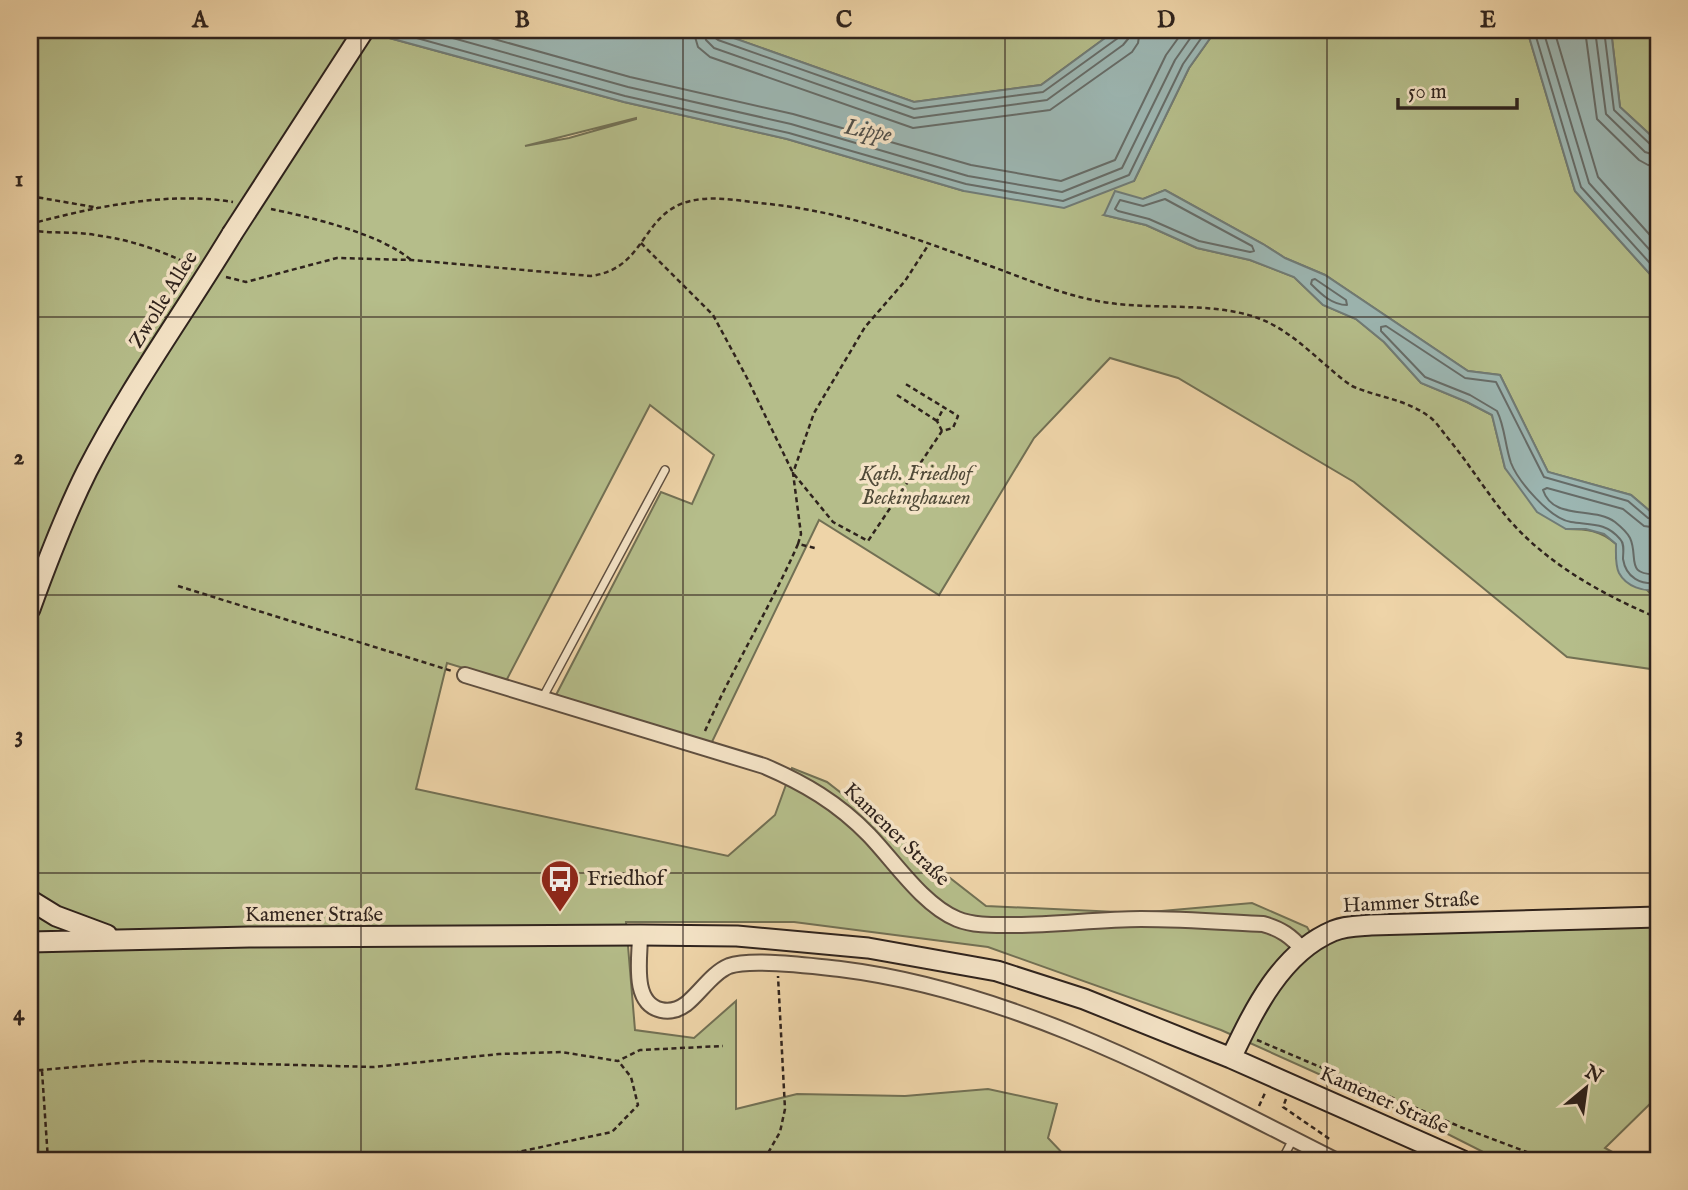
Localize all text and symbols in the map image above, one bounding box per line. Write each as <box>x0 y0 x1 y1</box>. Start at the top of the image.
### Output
text: A <box>191 6 209 35</box>
text: B <box>514 6 530 35</box>
text: C <box>836 6 853 35</box>
text: D <box>1157 6 1175 35</box>
text: E <box>1480 6 1496 35</box>
scale bar <box>1398 66 1516 110</box>
text: 50 m <box>1408 79 1447 106</box>
water label: Lippe <box>841 112 894 149</box>
text: 1 <box>15 165 23 194</box>
street label: Zwolle Allee <box>123 246 205 354</box>
text: 2 <box>14 443 25 472</box>
park label: Kath. Friedhof Beckinghausen <box>859 461 977 512</box>
text: 3 <box>15 721 23 750</box>
street label: Kamener Straße <box>837 777 955 893</box>
bus stop icon: Friedhof <box>539 858 581 913</box>
place label: Friedhof <box>587 866 667 893</box>
street label: Hammer Straße <box>1342 886 1480 920</box>
street label: Kamener Straße <box>245 902 384 929</box>
text: 4 <box>13 999 25 1028</box>
north arrow <box>1552 1054 1622 1124</box>
text: N <box>1579 1060 1607 1090</box>
street label: Kamener Straße <box>1315 1061 1453 1142</box>

